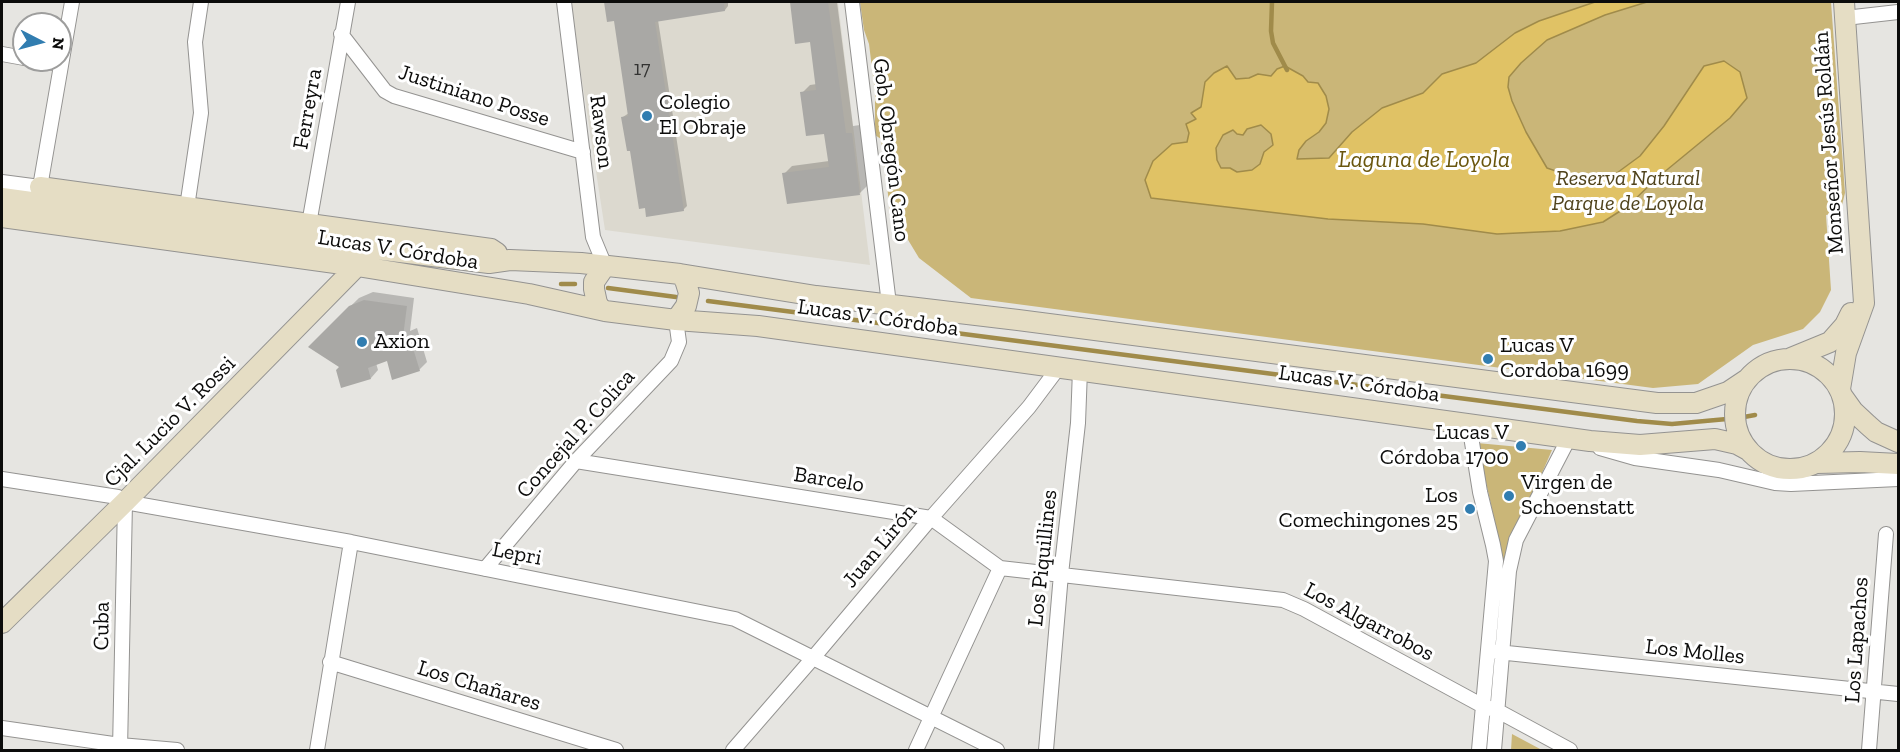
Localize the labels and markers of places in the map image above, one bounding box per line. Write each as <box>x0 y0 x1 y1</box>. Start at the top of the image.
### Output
place label: Colegio El Obraje <box>659 90 746 142</box>
marker: Colegio El Obraje <box>640 109 654 123</box>
place label: Axion <box>374 329 430 355</box>
place label: Lucas V Cordoba 1699 <box>1500 333 1629 384</box>
marker: Axion <box>355 335 369 349</box>
marker: Lucas V Cordoba 1699 <box>1481 352 1495 366</box>
place label: Lucas V Córdoba 1700 <box>1380 420 1509 472</box>
marker: Lucas V Córdoba 1700 <box>1514 439 1528 453</box>
place label: Virgen de Schoenstatt <box>1521 470 1634 522</box>
place label: Los Comechingones 25 <box>1278 483 1458 534</box>
marker: Virgen de Schoenstatt <box>1502 489 1516 503</box>
marker: Los Comechingones 25 <box>1463 502 1477 516</box>

